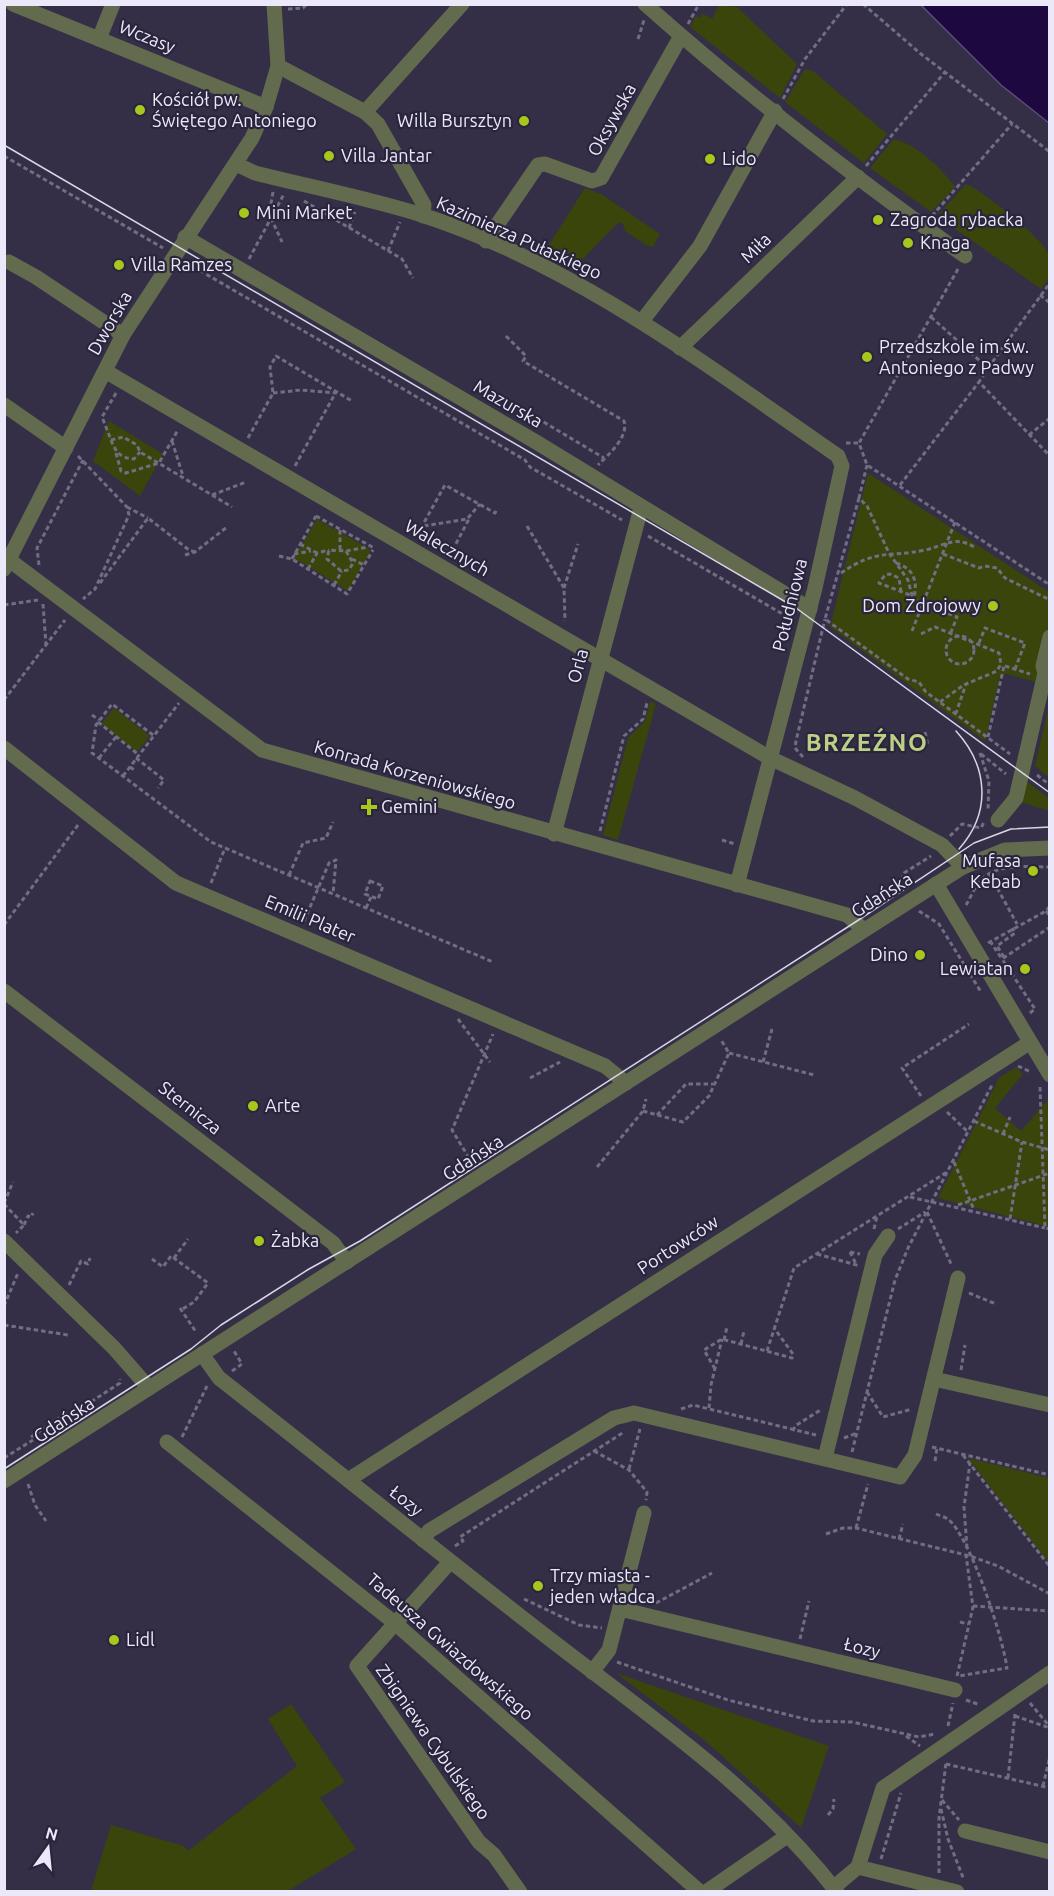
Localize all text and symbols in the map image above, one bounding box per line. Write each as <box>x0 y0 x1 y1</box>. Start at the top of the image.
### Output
street label: Wczasy <box>116 16 179 56</box>
street label: Oksywska <box>583 80 639 159</box>
place label: Kościół pw. Świętego Antoniego <box>152 89 317 130</box>
marker: Kościół pw. Świętego Antoniego <box>133 103 147 117</box>
place label: Willa Bursztyn <box>397 110 512 130</box>
marker: Willa Bursztyn <box>517 114 531 128</box>
place label: Villa Jantar <box>341 145 432 165</box>
place label: Lido <box>722 148 757 168</box>
marker: Villa Jantar <box>322 149 336 163</box>
marker: Lido <box>703 152 717 166</box>
street label: Kazimierza Pułaskiego <box>434 192 605 283</box>
place label: Mini Market <box>256 202 352 222</box>
marker: Mini Market <box>237 206 251 220</box>
place label: Zagroda rybacka <box>890 209 1023 229</box>
marker: Zagroda rybacka <box>871 213 885 227</box>
street label: Miła <box>736 228 775 266</box>
place label: Knaga <box>920 232 970 252</box>
marker: Knaga <box>901 236 915 250</box>
place label: Villa Ramzes <box>131 254 232 274</box>
marker: Villa Ramzes <box>112 258 126 272</box>
street label: Dworska <box>83 287 135 358</box>
place label: Przedszkole im św. Antoniego z Padwy <box>879 336 1034 377</box>
marker: Przedszkole im św. Antoniego z Padwy <box>860 350 874 364</box>
street label: Mazurska <box>470 375 547 431</box>
street label: Walecznych <box>402 515 493 579</box>
street label: Południowa <box>768 556 810 653</box>
place label: Dom Zdrojowy <box>862 595 981 615</box>
marker: Dom Zdrojowy <box>986 599 1000 613</box>
street label: Orla <box>563 646 591 685</box>
district label: BRZEŹNO <box>806 727 928 756</box>
street label: Konrada Korzeniowskiego <box>312 736 518 812</box>
place label: Gemini <box>381 796 437 816</box>
marker: Gemini <box>362 800 376 814</box>
place label: Mufasa Kebab <box>962 850 1021 891</box>
marker: Mufasa Kebab <box>1026 864 1040 878</box>
street label: Gdańska <box>847 868 916 921</box>
street label: Emilii Plater <box>262 890 359 946</box>
place label: Dino <box>870 944 908 964</box>
marker: Dino <box>913 948 927 962</box>
place label: Lewiatan <box>940 958 1013 978</box>
marker: Lewiatan <box>1018 962 1032 976</box>
street label: Sternicza <box>155 1077 226 1138</box>
place label: Arte <box>265 1095 301 1115</box>
marker: Arte <box>246 1099 260 1113</box>
street label: Gdańska <box>438 1130 506 1184</box>
street label: Portowców <box>633 1211 722 1278</box>
place label: Żabka <box>271 1230 319 1250</box>
marker: Żabka <box>252 1234 266 1248</box>
street label: Gdańska <box>29 1392 97 1446</box>
street label: Łozy <box>386 1481 427 1520</box>
place label: Trzy miasta - jeden władca <box>548 1565 655 1606</box>
street label: Tadeusza Gwiazdowskiego <box>364 1569 538 1724</box>
marker: Trzy miasta - jeden władca <box>531 1579 545 1593</box>
place label: Lidl <box>126 1629 155 1649</box>
marker: Lidl <box>107 1633 121 1647</box>
street label: Łozy <box>842 1633 883 1661</box>
street label: Zbigniewa Cybulskiego <box>373 1660 495 1823</box>
north arrow <box>18 1818 78 1878</box>
text: N <box>44 1823 60 1844</box>

